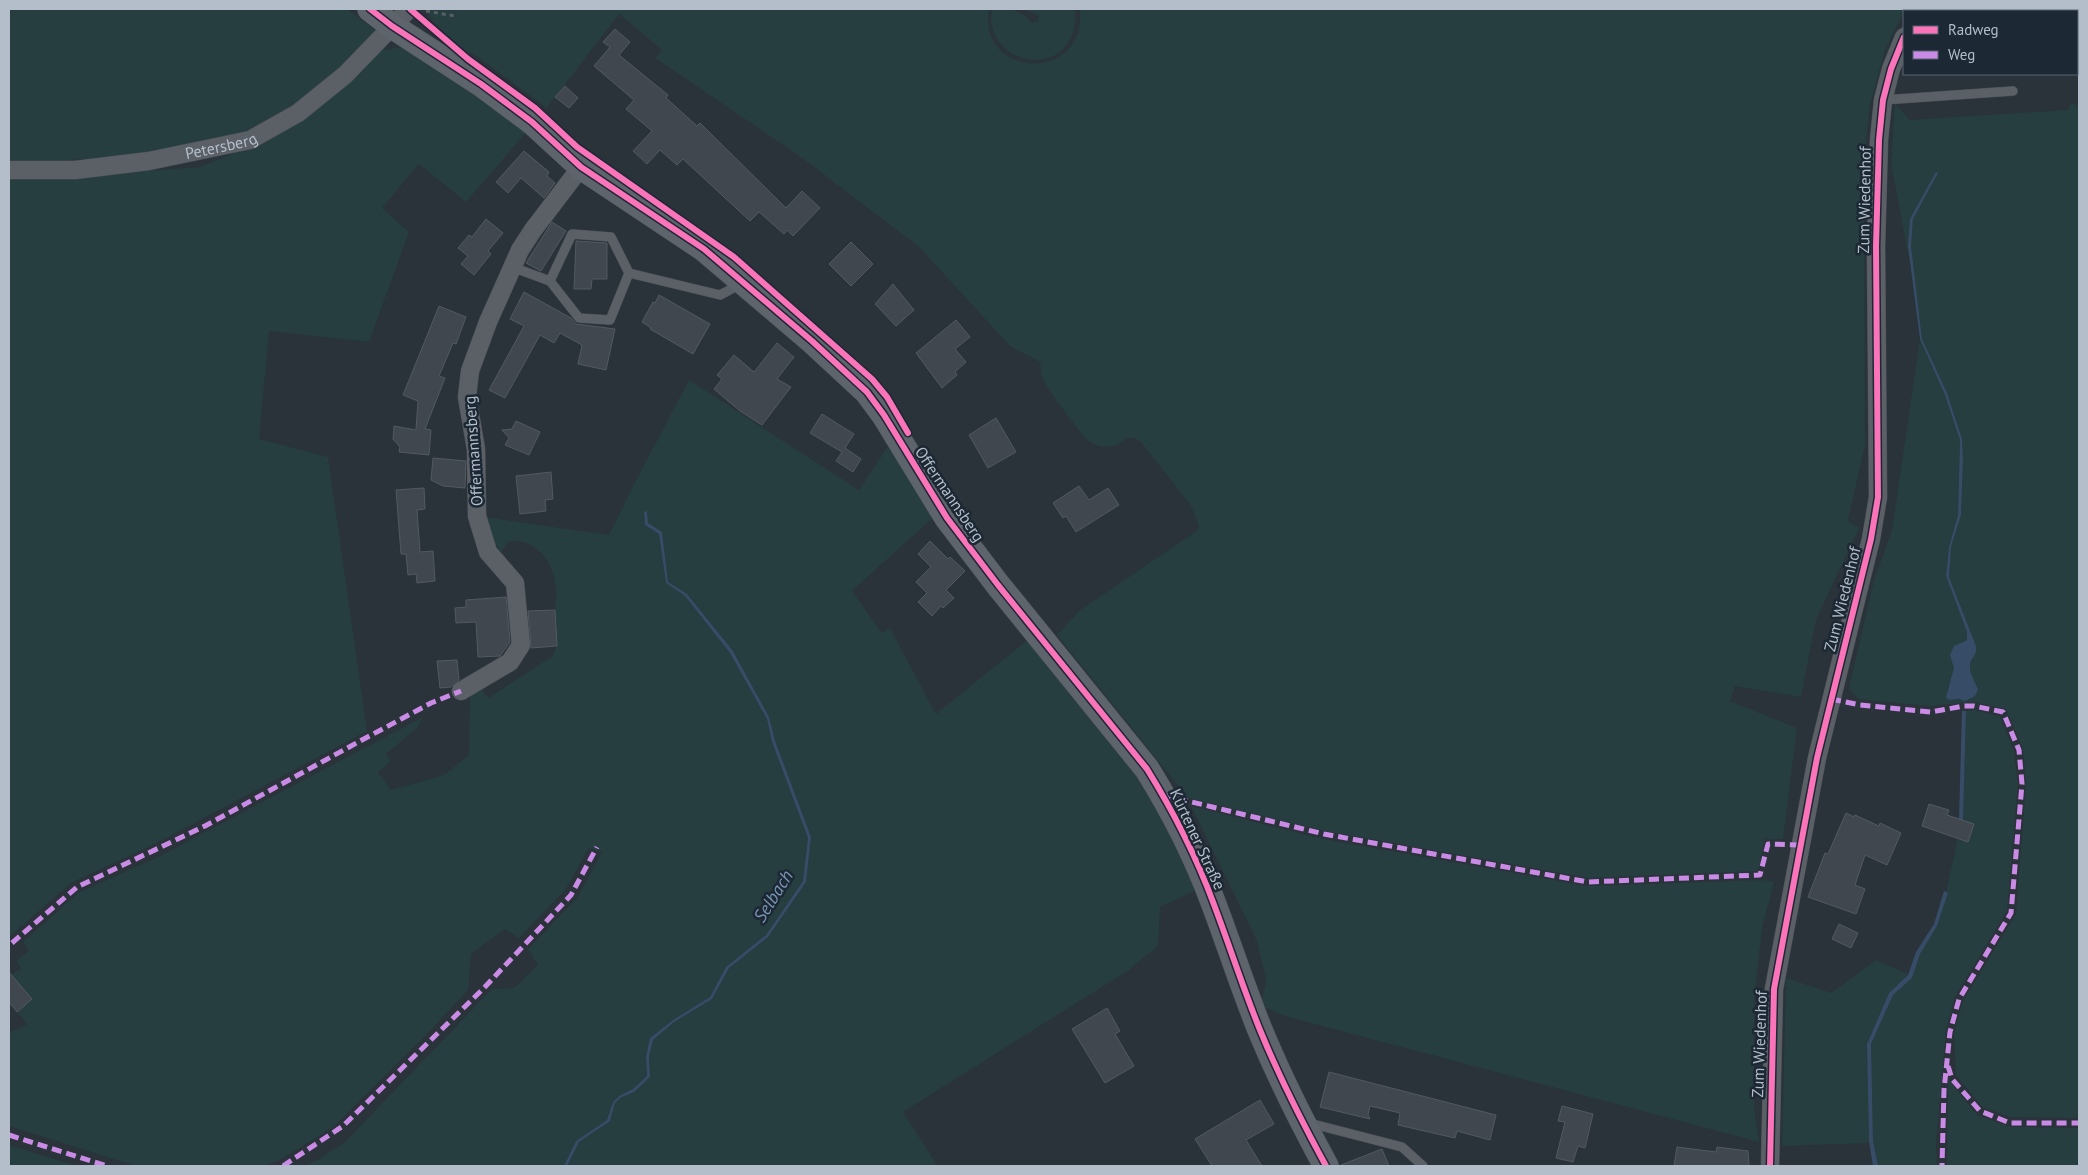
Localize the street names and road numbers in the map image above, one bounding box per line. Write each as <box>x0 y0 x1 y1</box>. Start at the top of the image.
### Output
street label: Petersberg <box>183 128 261 163</box>
street label: Zum Wiedenhof <box>1853 145 1875 254</box>
street label: Offermannsberg <box>459 395 487 507</box>
street label: Offermannsberg <box>911 443 989 545</box>
street label: Zum Wiedenhof <box>1819 544 1865 654</box>
street label: Kürtener Straße <box>1166 785 1230 893</box>
street label: Zum Wiedenhof <box>1747 989 1771 1098</box>

